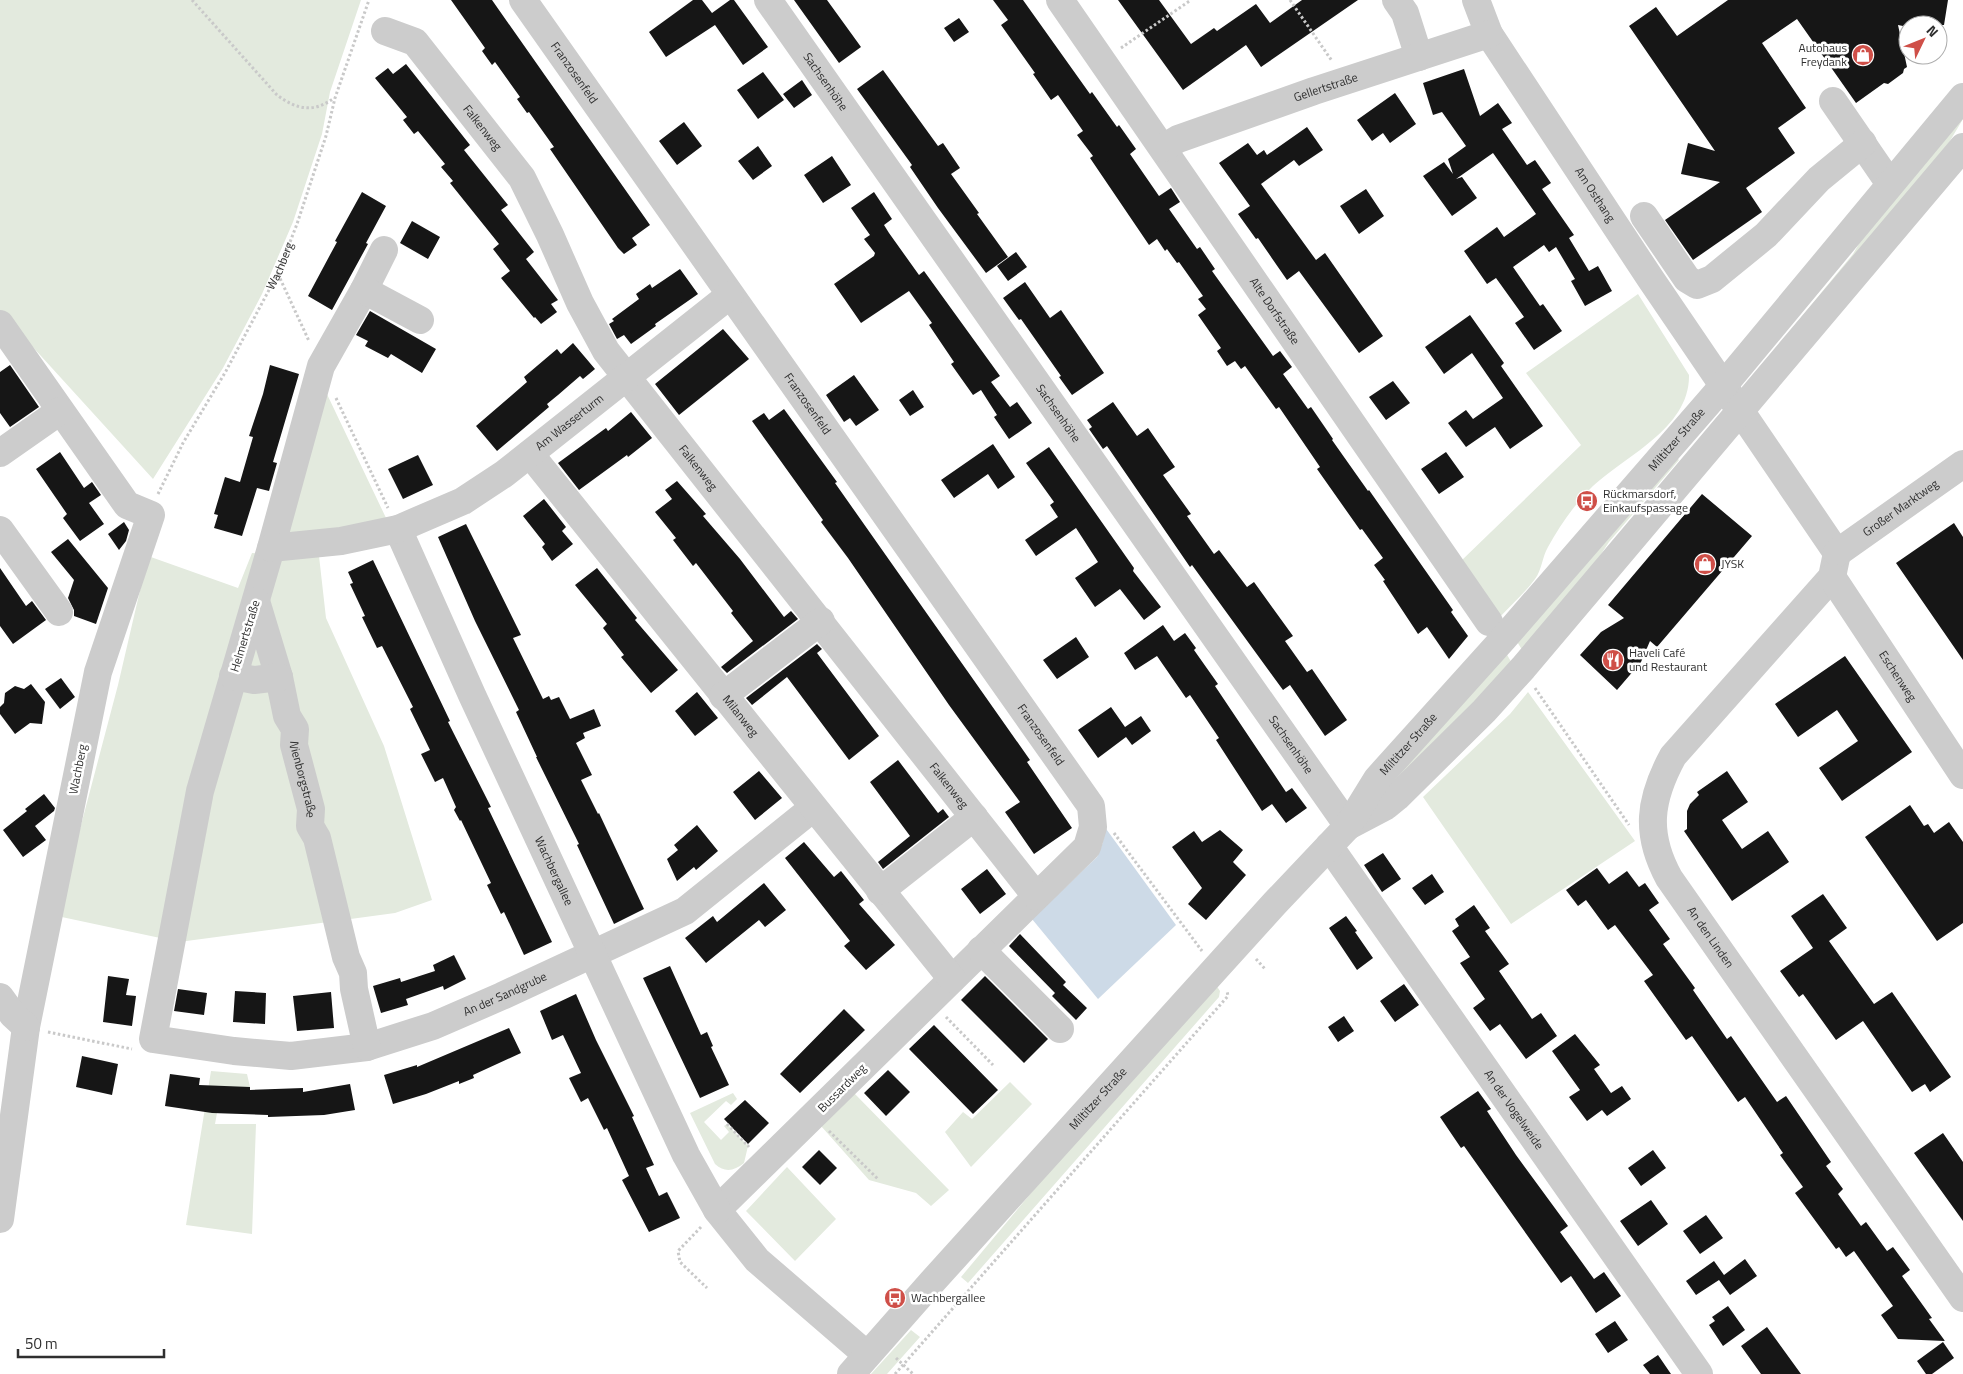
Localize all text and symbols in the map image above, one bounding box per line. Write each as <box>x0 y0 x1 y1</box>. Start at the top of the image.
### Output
north arrow <box>1898 15 1948 65</box>
text: N <box>1922 20 1944 42</box>
street label: Franzosenfeld <box>546 38 603 107</box>
place label: Autohaus Freydank <box>1799 38 1847 71</box>
shop icon: Autohaus Freydank <box>1851 43 1875 67</box>
street label: Sachsenhöhe <box>799 48 853 115</box>
street label: Gellertstraße <box>1291 67 1360 106</box>
street label: Falkenweg <box>459 100 507 155</box>
street label: Am Osthang <box>1570 163 1621 226</box>
street label: Wachberg <box>261 239 298 293</box>
street label: Alte Dorfstraße <box>1245 273 1305 348</box>
street label: Franzosenfeld <box>780 369 836 438</box>
street label: Sachsenhöhe <box>1031 380 1086 446</box>
street label: Am Wasserturm <box>531 389 607 455</box>
street label: Miltitzer Straße <box>1643 403 1709 475</box>
street label: Falkenweg <box>674 440 723 494</box>
street label: Großer Marktweg <box>1859 474 1942 541</box>
place label: Rückmarsdorf, Einkaufspassage <box>1603 484 1688 517</box>
bus stop icon: Rückmarsdorf, Einkaufspassage <box>1575 489 1599 513</box>
shop icon: JYSK <box>1693 552 1717 576</box>
place label: JYSK <box>1721 554 1744 573</box>
street label: Helmertstraße <box>225 598 264 674</box>
place label: Haveli Café und Restaurant <box>1629 643 1708 676</box>
street label: Eschenweg <box>1874 647 1922 705</box>
restaurant icon: Haveli Café und Restaurant <box>1601 648 1625 672</box>
street label: Milanweg <box>718 690 764 741</box>
street label: Franzosenfeld <box>1013 700 1070 769</box>
street label: Miltitzer Straße <box>1375 708 1441 779</box>
street label: Sachsenhöhe <box>1264 711 1319 778</box>
street label: Nienborgstraße <box>285 740 321 818</box>
street label: Wachberg <box>63 742 92 796</box>
street label: Falkenweg <box>925 758 973 812</box>
street label: Wachbergallee <box>530 833 579 909</box>
street label: An den Linden <box>1683 902 1739 972</box>
street label: An der Sandgrube <box>460 967 550 1021</box>
street label: Bussardweg <box>813 1059 870 1116</box>
street label: Miltitzer Straße <box>1064 1063 1131 1134</box>
street label: An der Vogelweide <box>1480 1066 1549 1153</box>
bus stop icon: Wachbergallee <box>883 1286 907 1310</box>
place label: Wachbergallee <box>911 1288 985 1307</box>
scale bar <box>18 1326 164 1358</box>
text: 50 m <box>25 1332 58 1355</box>

